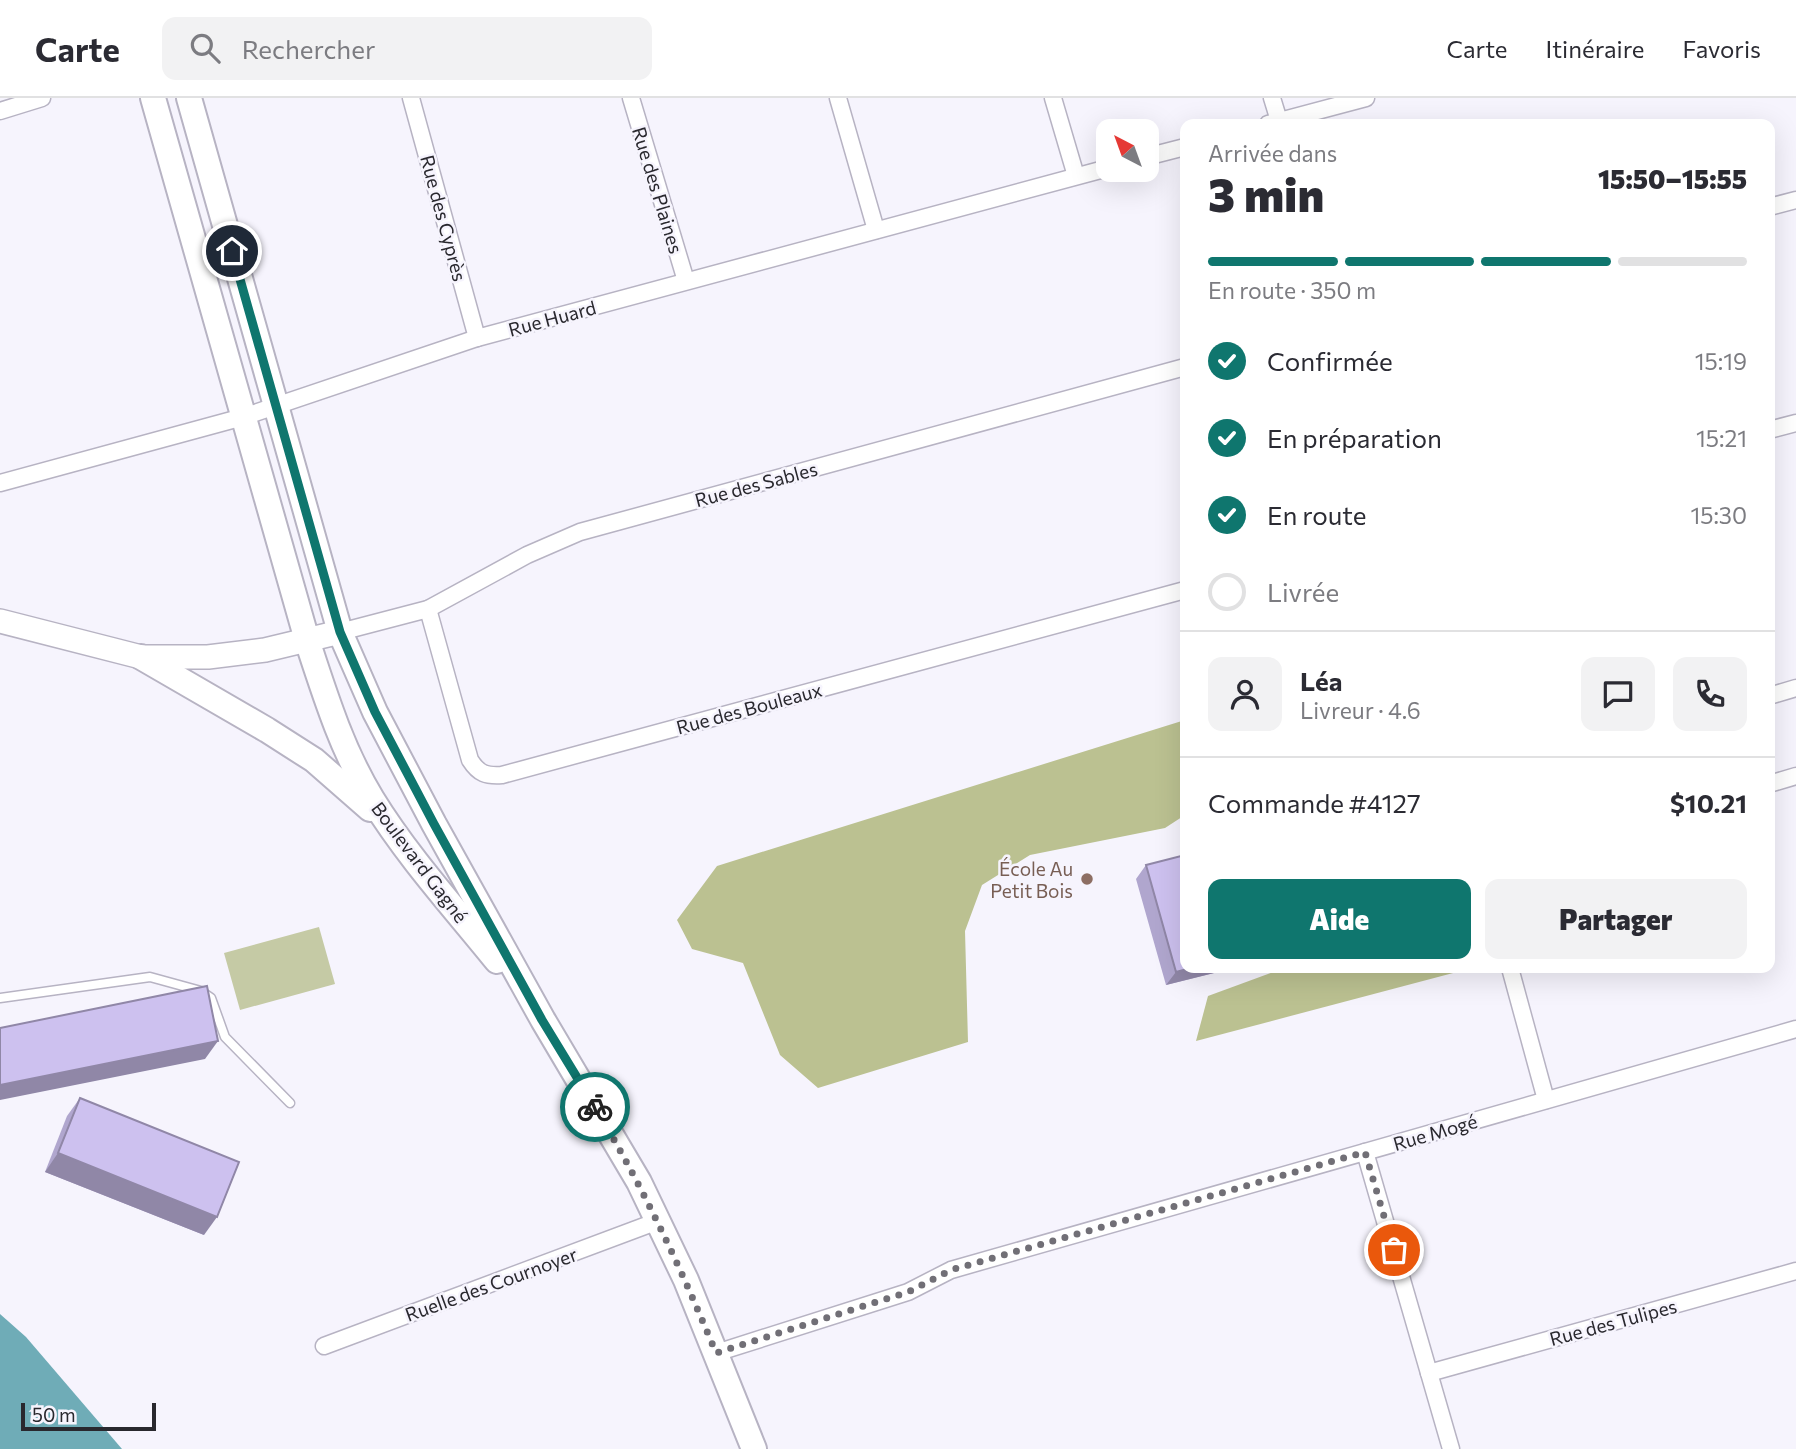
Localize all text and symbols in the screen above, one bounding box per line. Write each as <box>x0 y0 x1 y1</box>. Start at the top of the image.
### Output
search box <box>162 17 652 80</box>
text: Carte <box>35 28 120 69</box>
icon: search <box>186 29 224 67</box>
text: Rechercher <box>242 33 375 64</box>
text: Carte <box>1447 34 1508 63</box>
text: Itinéraire <box>1546 34 1645 63</box>
text: Favoris <box>1683 34 1761 63</box>
north arrow <box>1096 119 1158 182</box>
map controls <box>1096 119 1159 182</box>
street label: Rue des Plaines <box>628 124 688 256</box>
text: Arrivée dans <box>1208 139 1337 167</box>
street label: Rue des Cyprès <box>416 152 472 284</box>
text: 15:50–15:55 <box>1598 163 1747 194</box>
text: 3 min <box>1208 165 1324 221</box>
pin <box>202 221 262 281</box>
icon: home <box>213 232 251 270</box>
text: En route · 350 m <box>1208 276 1376 304</box>
street label: Rue Huard <box>506 295 598 341</box>
icon: check <box>1208 342 1246 380</box>
text: Confirmée <box>1267 345 1393 376</box>
text: 15:19 <box>1695 347 1747 375</box>
icon: check <box>1208 419 1246 457</box>
text: En préparation <box>1267 422 1442 453</box>
text: 15:21 <box>1696 424 1747 452</box>
street label: Rue des Sables <box>692 457 820 511</box>
icon: check <box>1208 496 1246 534</box>
text: En route <box>1267 499 1367 530</box>
text: 15:30 <box>1690 501 1747 529</box>
text: Livrée <box>1267 576 1339 607</box>
button: person <box>1208 657 1282 731</box>
button: chat <box>1581 657 1655 731</box>
button: phone <box>1673 657 1747 731</box>
text: Léa <box>1300 665 1343 696</box>
street label: Rue des Bouleaux <box>674 677 824 739</box>
text: Livreur · 4.6 <box>1300 696 1421 724</box>
text: Commande #4127 <box>1208 787 1421 818</box>
text: $10.21 <box>1670 787 1747 818</box>
street label: Boulevard Gagné <box>367 797 473 927</box>
place label: École Au Petit Bois <box>990 857 1073 902</box>
marker: École Au Petit Bois <box>1079 871 1095 887</box>
button: Aide <box>1208 879 1471 959</box>
button: Partager <box>1485 879 1747 959</box>
courier <box>560 1072 630 1142</box>
icon: bike <box>576 1088 614 1126</box>
street label: Rue Mogé <box>1390 1109 1480 1155</box>
pin <box>1364 1220 1424 1280</box>
icon: bag <box>1375 1231 1413 1269</box>
street label: Ruelle des Cournoyer <box>402 1242 581 1326</box>
street label: Rue des Tulipes <box>1547 1294 1679 1350</box>
scale bar <box>21 1400 156 1432</box>
text: 50 m <box>32 1403 76 1426</box>

